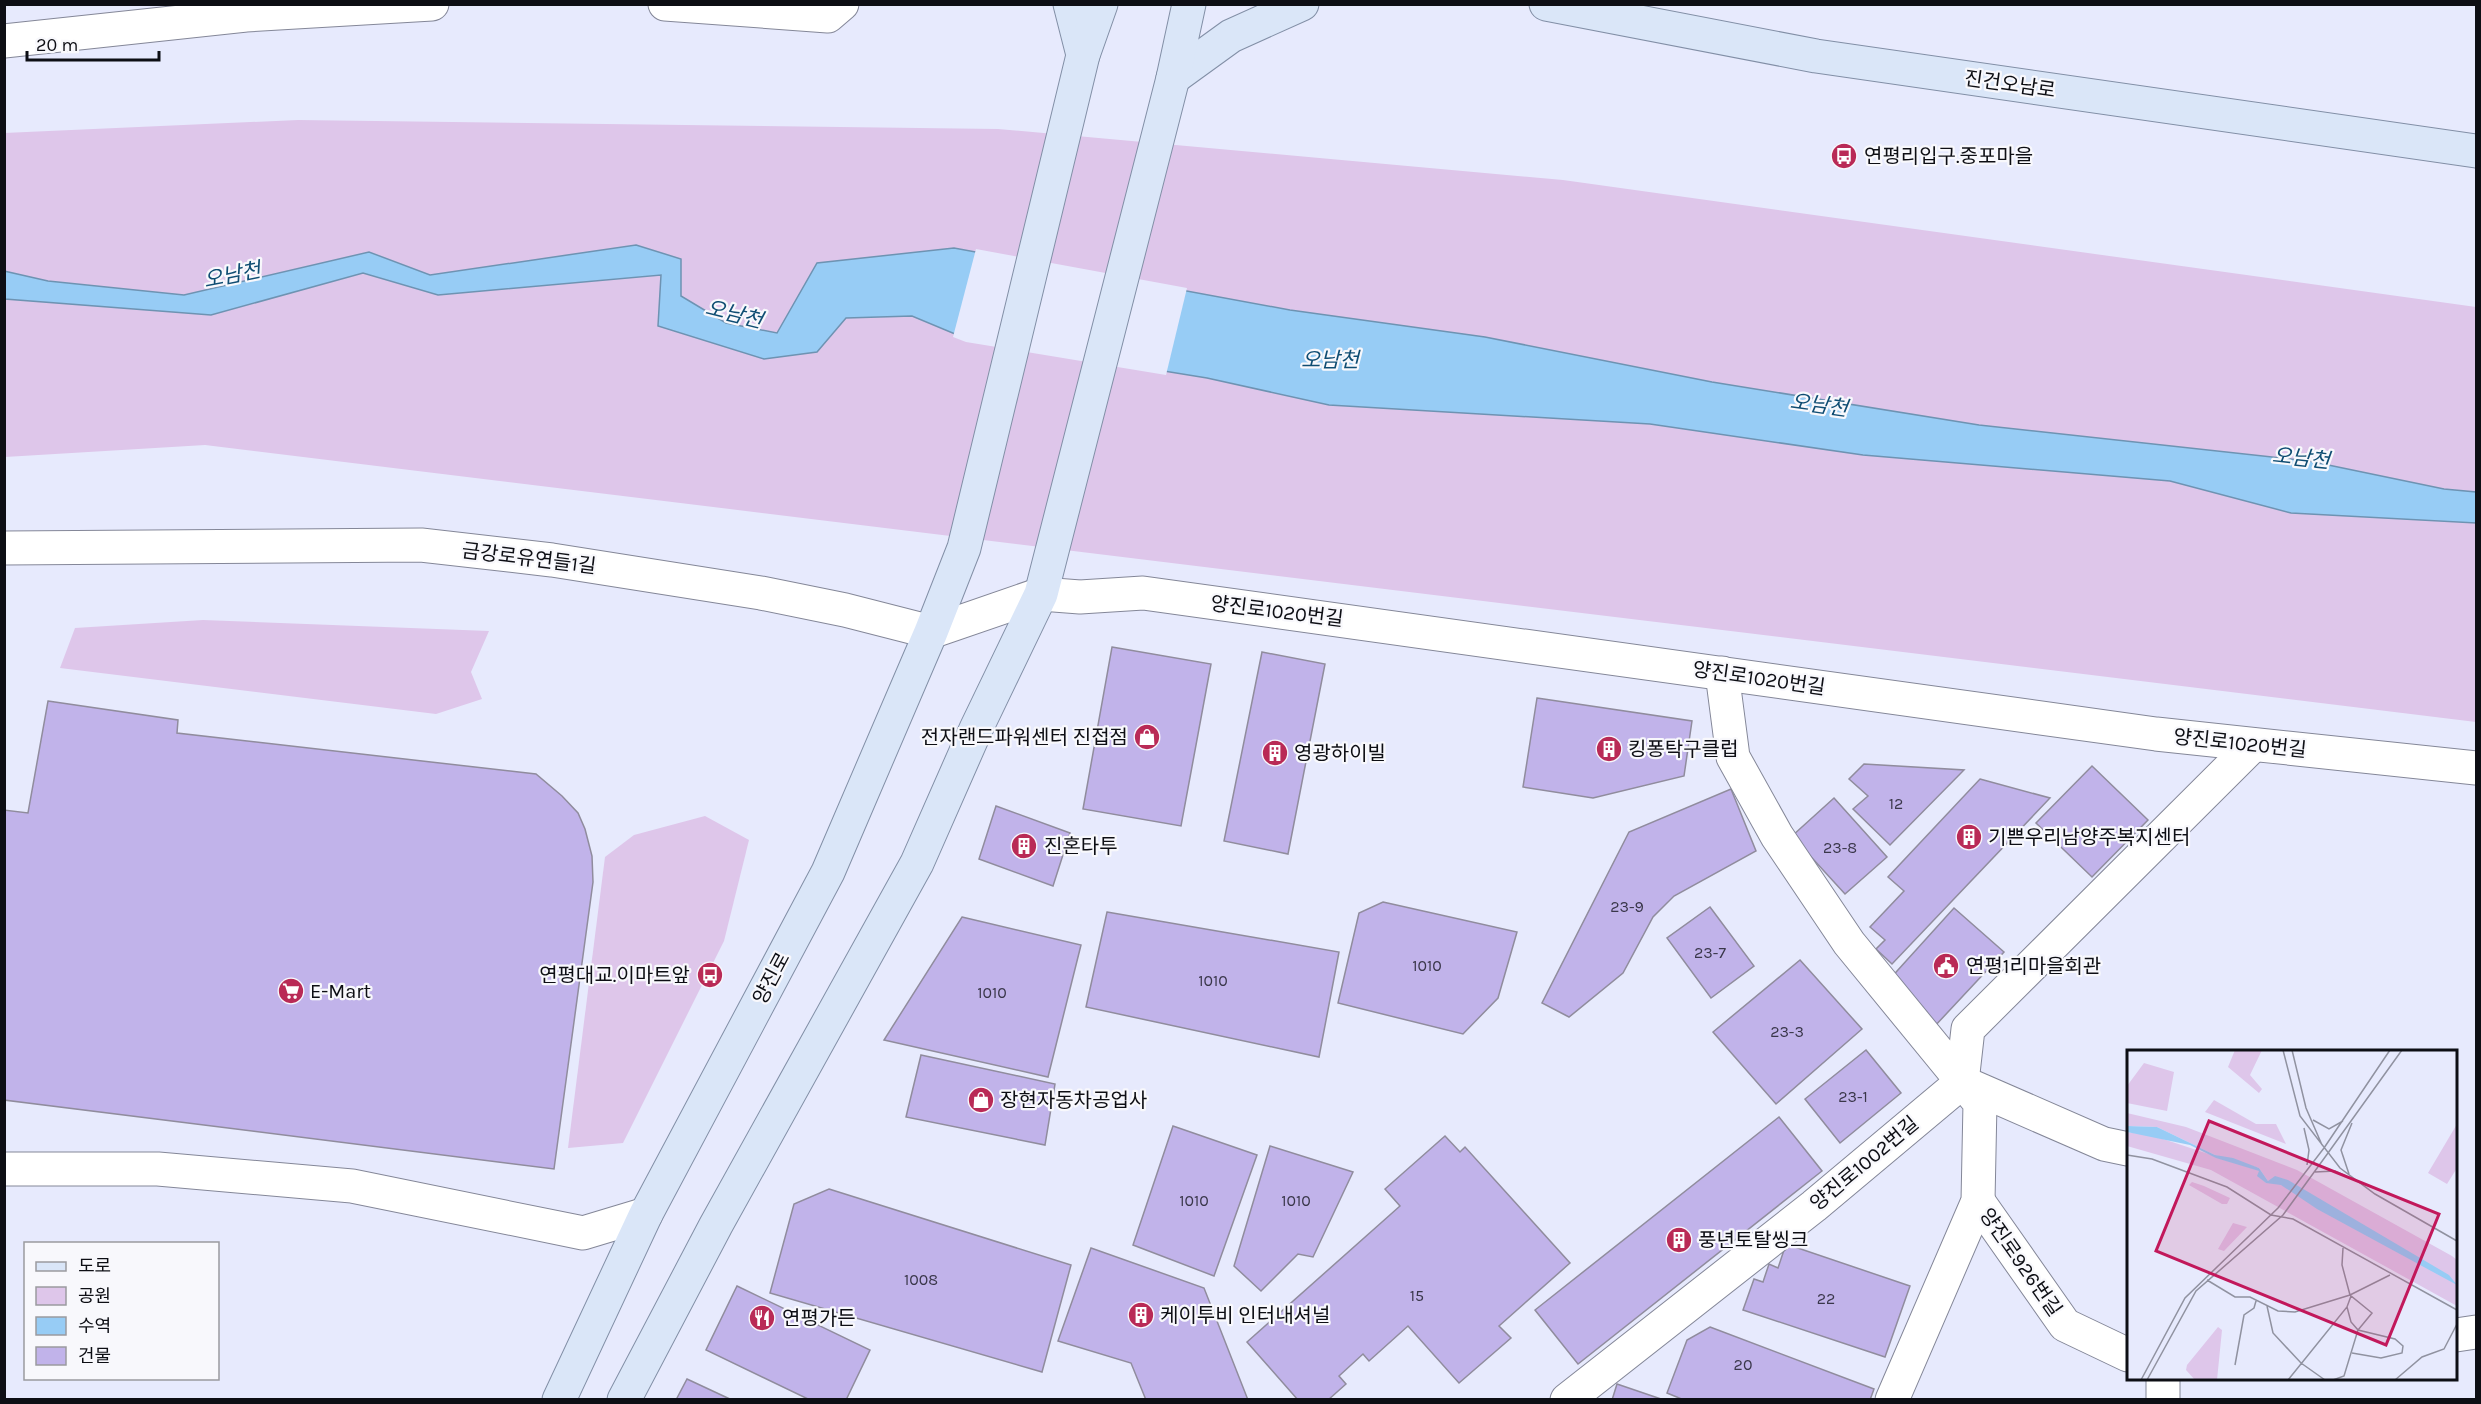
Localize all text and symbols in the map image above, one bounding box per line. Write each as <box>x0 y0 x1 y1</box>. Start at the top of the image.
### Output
scale bar <box>27 24 159 62</box>
text: 20 m <box>36 34 78 56</box>
street label: 진건오남로 <box>1963 67 2057 102</box>
bus stop icon: 연평리입구.중포마을 <box>1829 141 1859 171</box>
place label: 연평리입구.중포마을 <box>1864 145 2033 168</box>
water label: 오남천 <box>201 257 265 292</box>
water label: 오남천 <box>703 295 768 333</box>
water label: 오남천 <box>1301 348 1362 372</box>
water label: 오남천 <box>1789 389 1852 421</box>
water label: 오남천 <box>2271 443 2334 473</box>
street label: 금강로유연들1길 <box>460 539 598 578</box>
street label: 양진로1020번길 <box>1209 592 1345 631</box>
street label: 양진로1020번길 <box>1691 658 1827 699</box>
shop icon: 전자랜드파워센터 진접점 <box>1132 722 1162 752</box>
street label: 양진로1020번길 <box>2172 725 2308 762</box>
place label: 전자랜드파워센터 진접점 <box>921 726 1128 749</box>
building icon: 킹퐁탁구클럽 <box>1594 734 1624 764</box>
building icon: 영광하이빌 <box>1260 738 1290 768</box>
place label: 킹퐁탁구클럽 <box>1628 738 1738 761</box>
place label: 영광하이빌 <box>1294 742 1386 765</box>
house number: 12 <box>1889 794 1903 813</box>
building icon: 기쁜우리남양주복지센터 <box>1954 822 1984 852</box>
place label: 기쁜우리남양주복지센터 <box>1988 826 2190 849</box>
building icon: 진혼타투 <box>1009 831 1039 861</box>
place label: 진혼타투 <box>1044 835 1118 858</box>
house number: 23-8 <box>1823 838 1857 857</box>
house number: 23-9 <box>1610 897 1644 916</box>
house number: 23-7 <box>1694 943 1726 962</box>
street label: 양진로 <box>748 948 795 1008</box>
public building icon: 연평1리마을회관 <box>1931 951 1961 981</box>
place label: 연평1리마을회관 <box>1966 955 2101 978</box>
house number: 1010 <box>1412 956 1442 975</box>
bus stop icon: 연평대교.이마트앞 <box>695 960 725 990</box>
place label: 연평대교.이마트앞 <box>539 964 690 987</box>
house number: 1010 <box>1198 971 1228 990</box>
supermarket icon: E-Mart <box>276 976 306 1006</box>
place label: E-Mart <box>310 980 371 1003</box>
house number: 1010 <box>977 983 1007 1002</box>
house number: 23-3 <box>1770 1022 1804 1041</box>
inset map <box>2127 1050 2457 1380</box>
shop icon: 장현자동차공업사 <box>966 1085 996 1115</box>
house number: 23-1 <box>1838 1087 1868 1106</box>
place label: 장현자동차공업사 <box>1000 1089 1147 1112</box>
street label: 양진로1002번길 <box>1806 1112 1923 1215</box>
house number: 1010 <box>1179 1191 1209 1210</box>
house number: 1010 <box>1281 1191 1311 1210</box>
street label: 양진로926번길 <box>1975 1204 2066 1321</box>
building icon: 풍년토탈씽크 <box>1664 1225 1694 1255</box>
place label: 풍년토탈씽크 <box>1698 1229 1808 1252</box>
legend <box>24 1242 219 1380</box>
text: 도로 <box>78 1255 111 1277</box>
house number: 1008 <box>904 1270 938 1289</box>
text: 공원 <box>78 1285 111 1307</box>
house number: 15 <box>1410 1286 1424 1305</box>
house number: 22 <box>1817 1289 1835 1308</box>
building icon: 케이투비 인터내셔널 <box>1126 1300 1156 1330</box>
restaurant icon: 연평가든 <box>747 1303 777 1333</box>
place label: 케이투비 인터내셔널 <box>1160 1304 1330 1327</box>
place label: 연평가든 <box>782 1307 856 1330</box>
text: 수역 <box>78 1315 111 1337</box>
text: 건물 <box>78 1345 111 1367</box>
house number: 20 <box>1734 1355 1752 1374</box>

